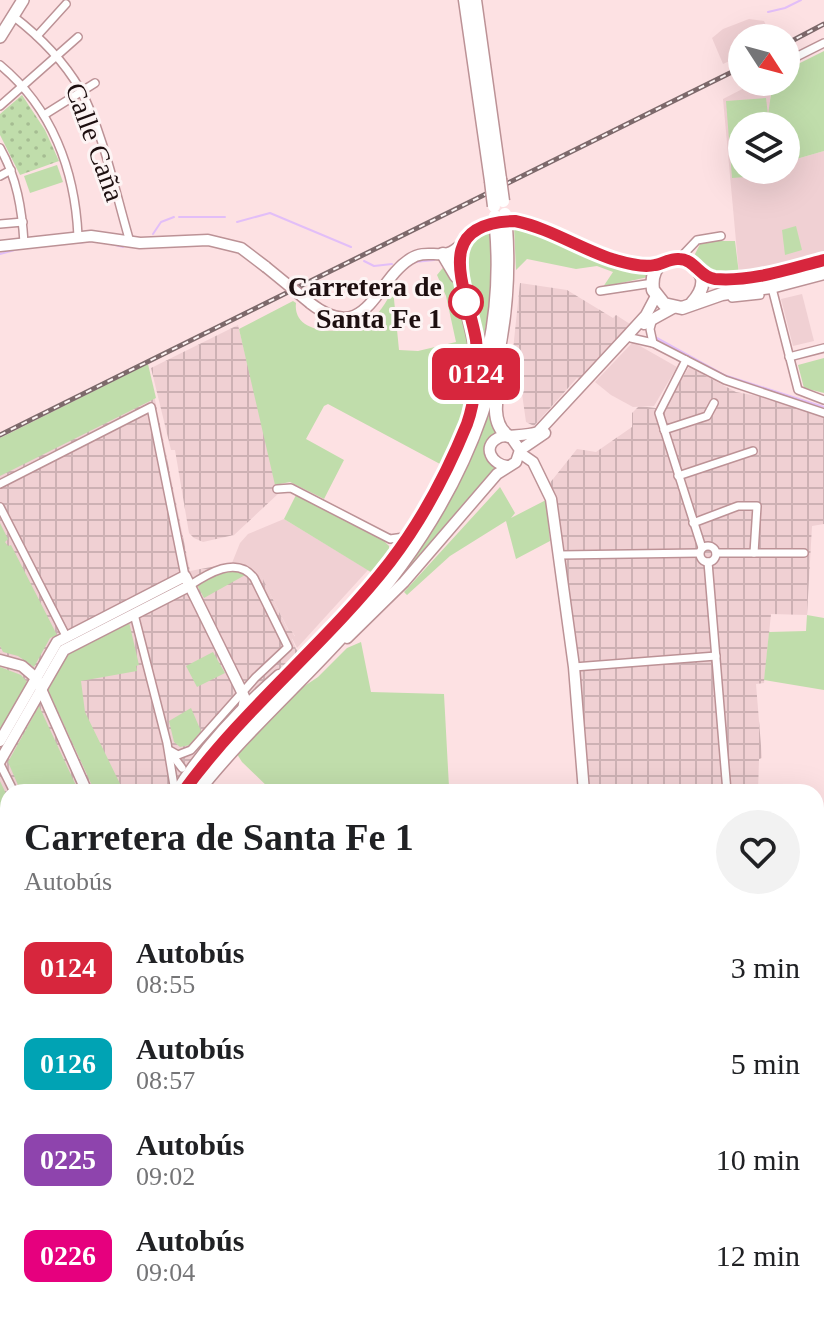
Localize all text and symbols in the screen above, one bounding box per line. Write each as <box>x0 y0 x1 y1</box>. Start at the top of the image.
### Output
north arrow <box>728 24 800 96</box>
map controls <box>728 24 800 184</box>
street label: Calle Caña <box>59 79 131 206</box>
button: layers <box>728 112 800 184</box>
place label: Carretera de Santa Fe 1 <box>288 271 442 334</box>
marker: Carretera de Santa Fe 1 <box>449 285 483 319</box>
line badge: 0124 <box>420 348 532 400</box>
text: 0124 <box>448 358 504 389</box>
button: heart <box>716 810 800 894</box>
text: Carretera de Santa Fe 1 <box>24 816 414 858</box>
text: Autobús <box>24 867 112 896</box>
text: Autobús <box>136 936 244 969</box>
text: 3 min <box>731 951 800 984</box>
text: 0124 <box>40 952 96 983</box>
text: 08:55 <box>136 970 195 999</box>
text: Autobús <box>136 1032 244 1065</box>
text: 5 min <box>731 1047 800 1080</box>
text: 0126 <box>40 1048 96 1079</box>
text: 08:57 <box>136 1066 195 1095</box>
text: Autobús <box>136 1128 244 1161</box>
text: 10 min <box>716 1143 800 1176</box>
text: 0225 <box>40 1144 96 1175</box>
text: 09:02 <box>136 1162 195 1191</box>
text: Autobús <box>136 1224 244 1257</box>
text: 12 min <box>716 1239 800 1272</box>
text: 0226 <box>40 1240 96 1271</box>
text: 09:04 <box>136 1258 195 1287</box>

